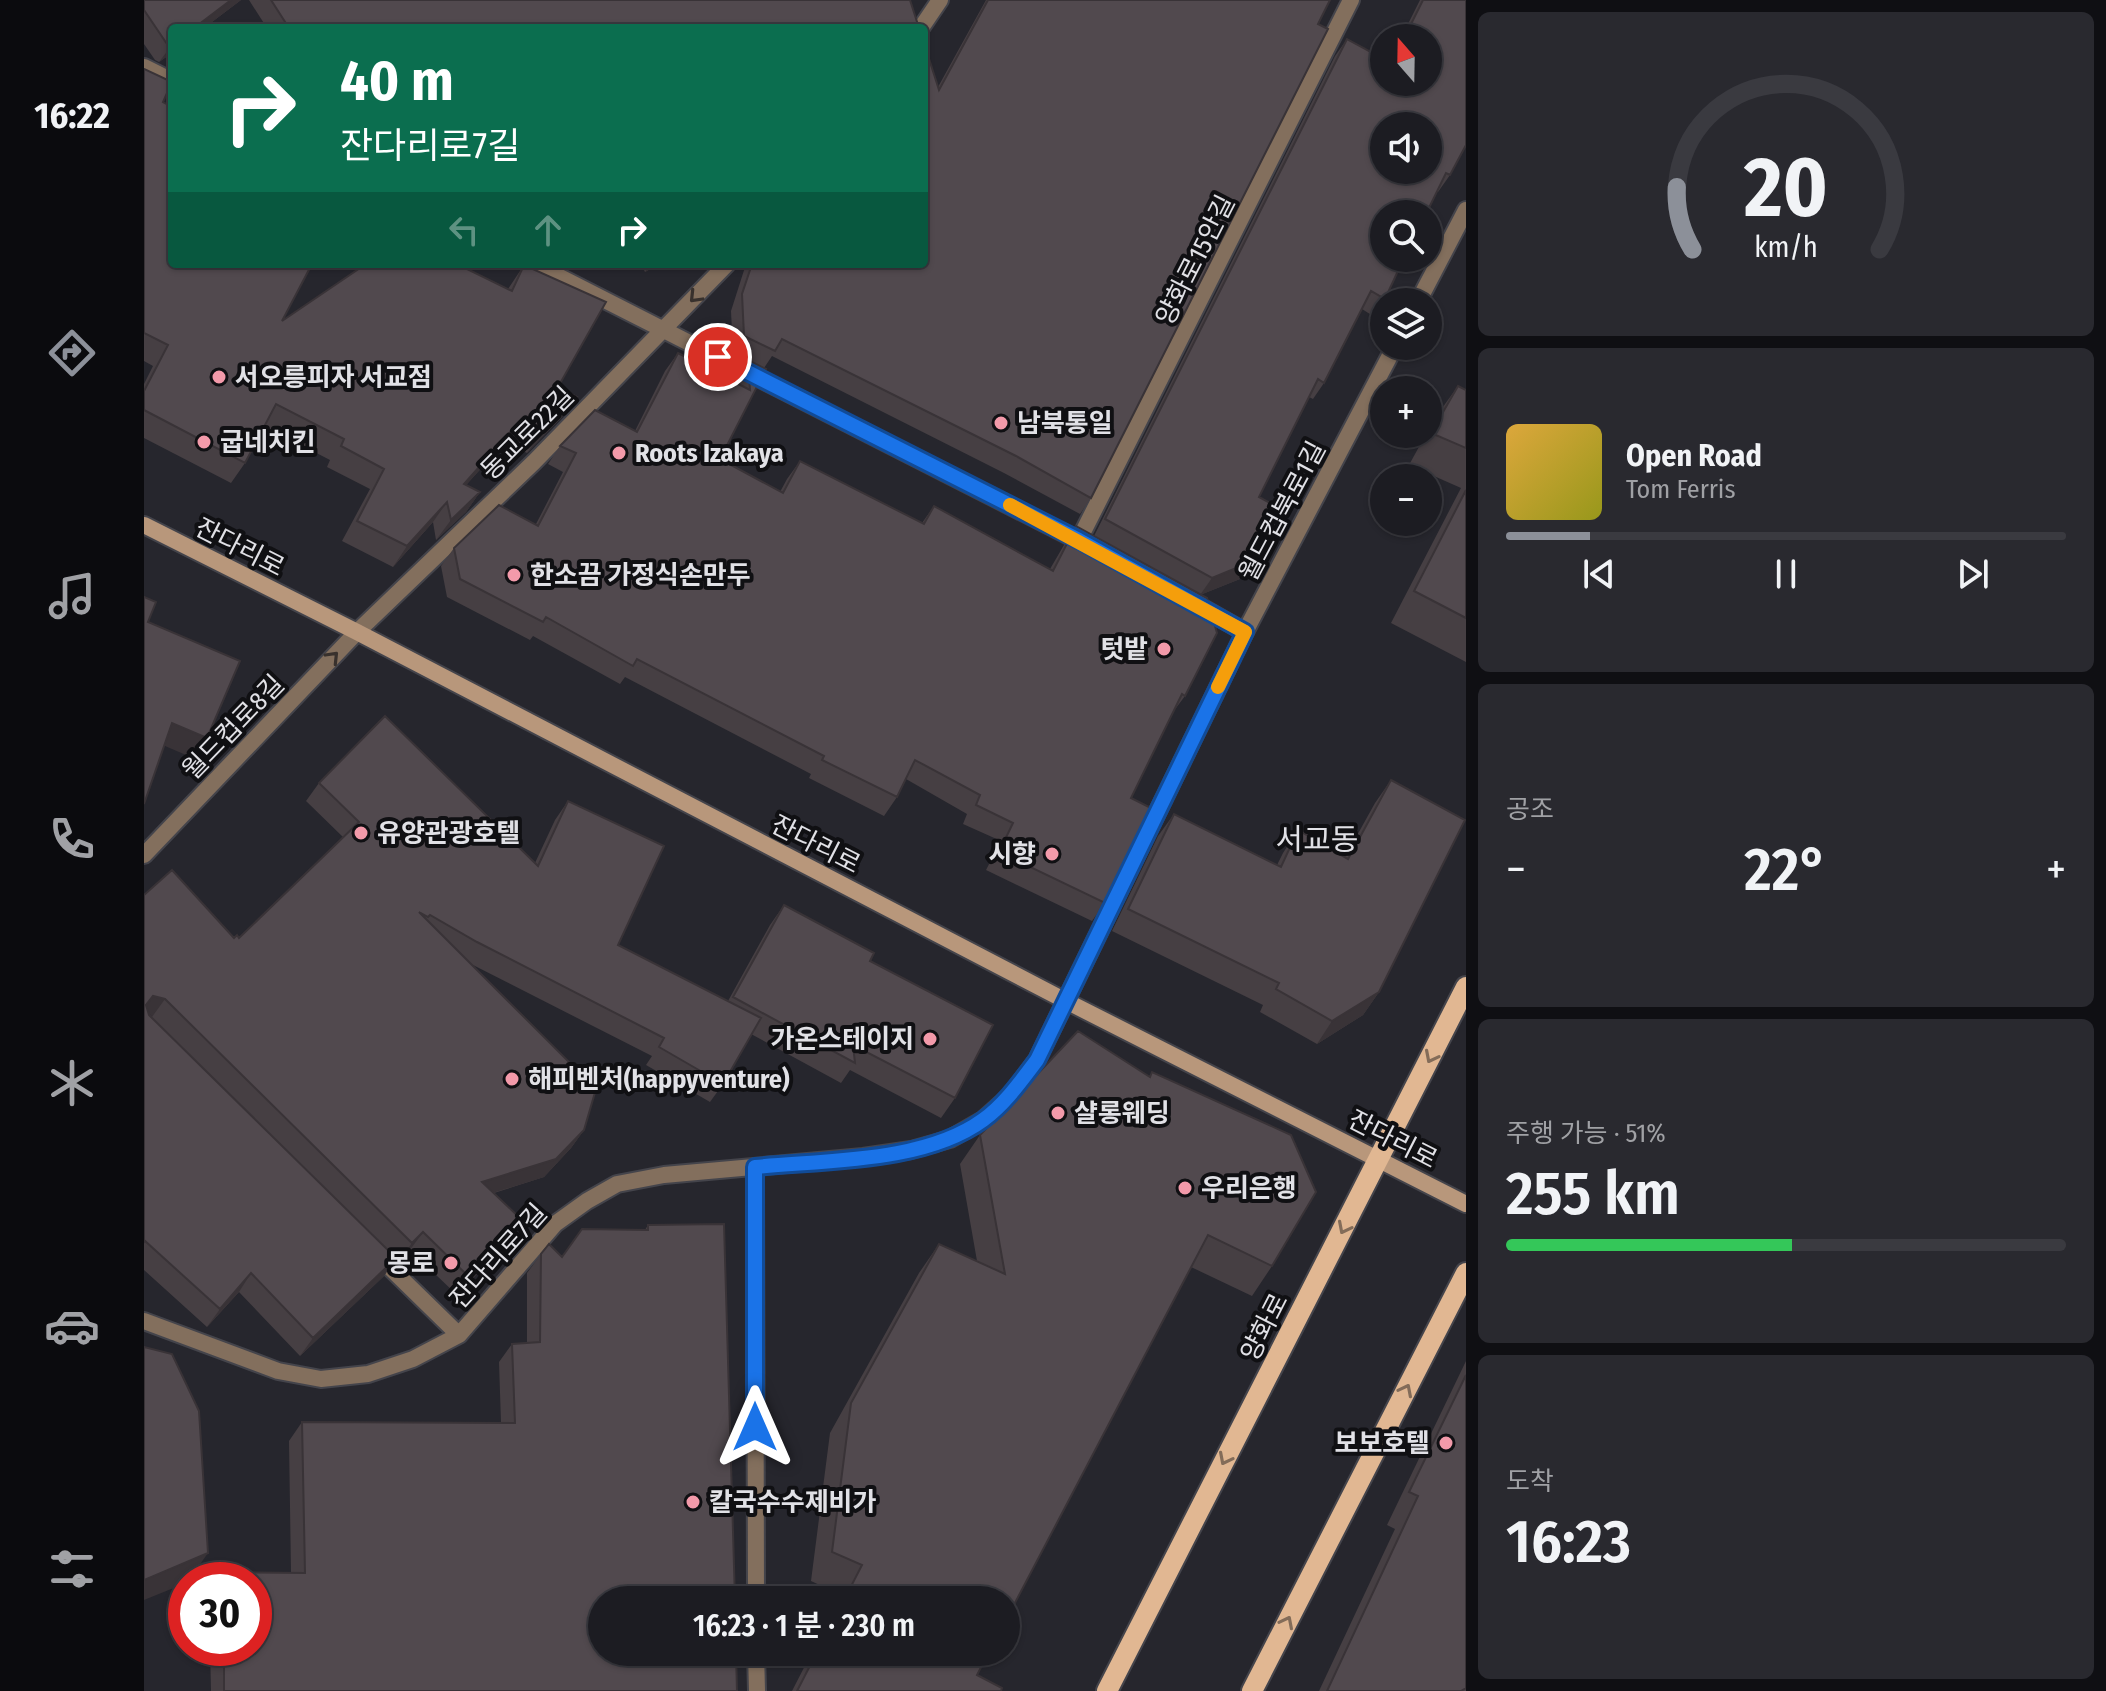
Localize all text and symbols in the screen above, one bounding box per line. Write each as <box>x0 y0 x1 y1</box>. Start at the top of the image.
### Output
north arrow <box>1370 24 1442 96</box>
map controls <box>1370 24 1442 536</box>
text: 40 m <box>340 48 454 115</box>
icon: right <box>208 56 312 160</box>
text: 16:22 <box>34 94 110 138</box>
button: sound <box>1370 112 1442 184</box>
text: 잔다리로7길 <box>340 124 520 168</box>
text: 20 <box>1743 137 1828 237</box>
street label: 양화로15안길 <box>1149 190 1241 330</box>
button: search <box>1370 200 1442 272</box>
icon: left <box>442 208 486 252</box>
icon: ahead <box>526 208 570 252</box>
icon: right <box>610 208 654 252</box>
text: km/h <box>1754 230 1818 265</box>
one-way arrow <box>690 288 705 302</box>
button: layers <box>1370 288 1442 360</box>
pin <box>684 323 752 391</box>
icon: directions <box>44 325 100 381</box>
icon: arrive <box>696 335 740 379</box>
place label: 서오릉피자 서교점 <box>235 362 432 393</box>
marker: 서오릉피자 서교점 <box>210 368 228 386</box>
button: + <box>1370 376 1442 448</box>
street label: 동교로22길 <box>474 380 580 486</box>
place label: 남북통일 <box>1017 408 1113 439</box>
marker: 남북통일 <box>992 414 1010 432</box>
place label: 굽네치킨 <box>220 427 316 458</box>
marker: 굽네치킨 <box>195 433 213 451</box>
street label: 월드컵북로1길 <box>1233 436 1332 586</box>
place label: Roots Izakaya <box>635 438 784 469</box>
text: Open Road <box>1626 438 1762 474</box>
marker: Roots Izakaya <box>610 444 628 462</box>
button: − <box>1370 464 1442 536</box>
text: Tom Ferris <box>1626 474 1736 505</box>
street label: 잔다리로 <box>190 512 289 583</box>
icon: previous <box>1577 552 1621 596</box>
icon: pause <box>1764 552 1808 596</box>
icon: next <box>1951 552 1995 596</box>
place label: 한소끔 가정식손만두 <box>530 560 751 591</box>
marker: 한소끔 가정식손만두 <box>505 566 523 584</box>
icon: music <box>44 568 100 624</box>
place label: 텃밭 <box>1100 634 1148 665</box>
marker: 텃밭 <box>1155 640 1173 658</box>
one-way arrow <box>324 652 339 666</box>
street label: 월드컵로8길 <box>176 669 291 786</box>
text: 공조 <box>1506 794 1554 825</box>
street label: 잔다리로 <box>766 809 865 880</box>
icon: phone <box>44 811 100 867</box>
place label: 유양관광호텔 <box>377 818 521 849</box>
district label: 서교동 <box>1276 822 1358 858</box>
marker: 유양관광호텔 <box>352 824 370 842</box>
text: 22° <box>1744 834 1828 906</box>
place label: 시향 <box>988 839 1036 870</box>
text: − <box>1506 843 1526 896</box>
text: + <box>2046 843 2066 896</box>
marker: 시향 <box>1043 845 1061 863</box>
place label: 가온스테이지 <box>770 1024 914 1055</box>
marker: 가온스테이지 <box>921 1030 939 1048</box>
one-way arrow <box>1425 1048 1441 1063</box>
icon: climate <box>44 1055 100 1111</box>
place label: 해피벤처(happyventure) <box>528 1064 790 1095</box>
marker: 해피벤처(happyventure) <box>503 1070 521 1088</box>
place label: 샬롱웨딩 <box>1074 1098 1170 1129</box>
marker: 샬롱웨딩 <box>1049 1104 1067 1122</box>
street label: 잔다리로 <box>1343 1104 1442 1175</box>
text: 주행 가능 · 51% <box>1506 1118 1666 1149</box>
text: 255 km <box>1506 1158 1680 1230</box>
place label: 우리은행 <box>1201 1173 1297 1204</box>
marker: 우리은행 <box>1176 1179 1194 1197</box>
street label: 잔다리로7길 <box>443 1198 553 1315</box>
one-way arrow <box>1338 1219 1353 1234</box>
place label: 몽로 <box>387 1248 435 1279</box>
marker: 몽로 <box>442 1254 460 1272</box>
street label: 양화로 <box>1234 1288 1295 1366</box>
icon: car <box>44 1298 100 1354</box>
one-way arrow <box>1396 1384 1411 1399</box>
position arrow <box>713 1385 797 1469</box>
place label: 보보호텔 <box>1334 1428 1430 1459</box>
marker: 보보호텔 <box>1437 1434 1455 1452</box>
one-way arrow <box>1220 1451 1235 1466</box>
text: 도착 <box>1506 1466 1554 1497</box>
place label: 칼국수수제비가 <box>709 1487 877 1518</box>
marker: 칼국수수제비가 <box>684 1493 702 1511</box>
text: 16:23 <box>1506 1506 1631 1578</box>
icon: filters <box>44 1541 100 1597</box>
speed limit sign: 30 <box>168 1562 272 1666</box>
text: 16:23 · 1 분 · 230 m <box>693 1608 915 1644</box>
one-way arrow <box>1278 1615 1293 1630</box>

